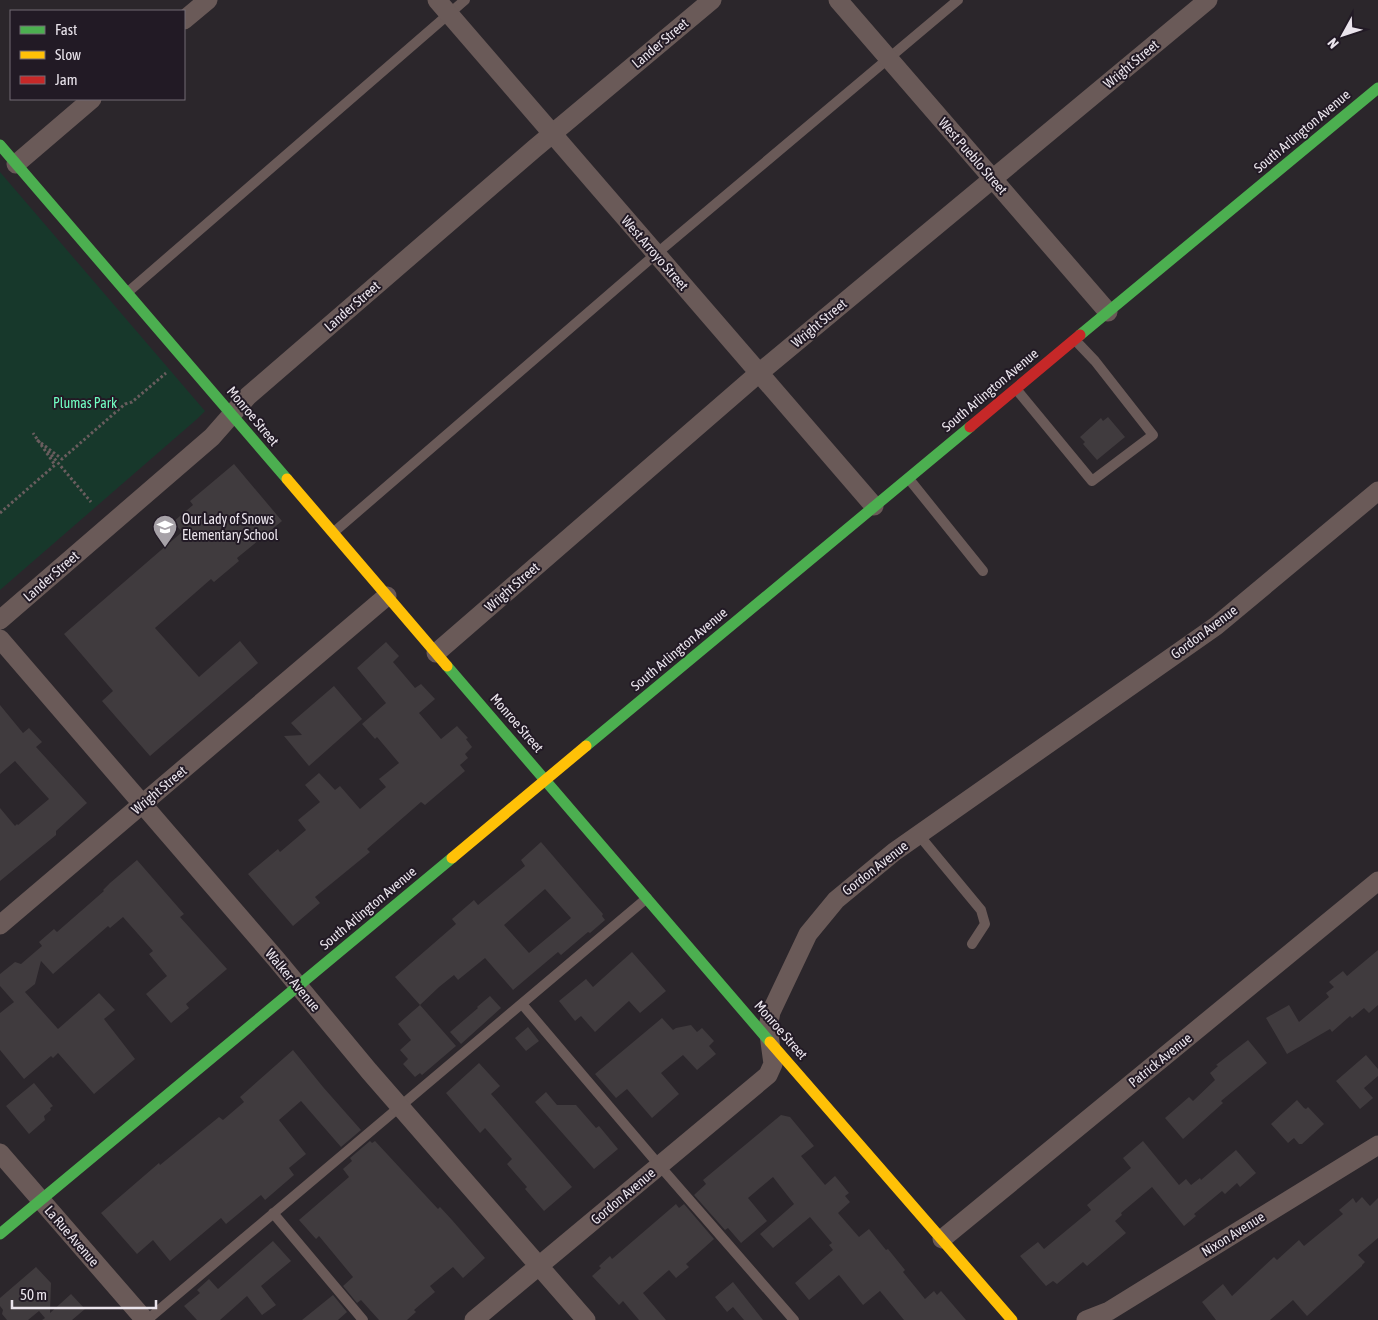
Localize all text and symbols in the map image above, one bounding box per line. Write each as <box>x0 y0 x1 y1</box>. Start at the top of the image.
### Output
legend <box>10 10 185 100</box>
north arrow <box>1318 10 1368 60</box>
street label: Lander Street <box>629 15 691 71</box>
text: Fast <box>55 21 77 38</box>
text: N <box>1324 35 1342 52</box>
street label: Wright Street <box>1100 36 1162 92</box>
text: Slow <box>55 46 81 63</box>
text: Jam <box>55 71 78 88</box>
street label: South Arlington Avenue <box>1251 86 1353 176</box>
street label: West Pueblo Street <box>935 114 1011 198</box>
street label: West Arroyo Street <box>618 213 692 293</box>
street label: Lander Street <box>321 277 383 335</box>
street label: Wright Street <box>788 295 850 351</box>
street label: South Arlington Avenue <box>939 345 1041 435</box>
street label: Monroe Street <box>224 383 282 449</box>
park label: Plumas Park <box>53 395 117 411</box>
place label: Our Lady of Snows Elementary School <box>182 511 278 543</box>
school or university icon: Our Lady of Snows Elementary School <box>152 514 178 548</box>
street label: Lander Street <box>20 547 82 605</box>
street label: Wright Street <box>481 559 543 615</box>
street label: Gordon Avenue <box>1168 602 1240 662</box>
street label: South Arlington Avenue <box>628 604 730 694</box>
street label: Monroe Street <box>487 690 547 756</box>
street label: Wright Street <box>128 762 190 818</box>
street label: Gordon Avenue <box>839 837 911 899</box>
street label: South Arlington Avenue <box>317 863 419 953</box>
street label: Walker Avenue <box>262 945 324 1015</box>
street label: Monroe Street <box>751 997 811 1063</box>
street label: Patrick Avenue <box>1125 1030 1195 1090</box>
street label: Gordon Avenue <box>588 1165 658 1227</box>
street label: La Rue Avenue <box>41 1203 103 1269</box>
street label: Nixon Avenue <box>1199 1208 1267 1260</box>
scale bar <box>12 1278 156 1310</box>
text: 50 m <box>20 1286 47 1303</box>

